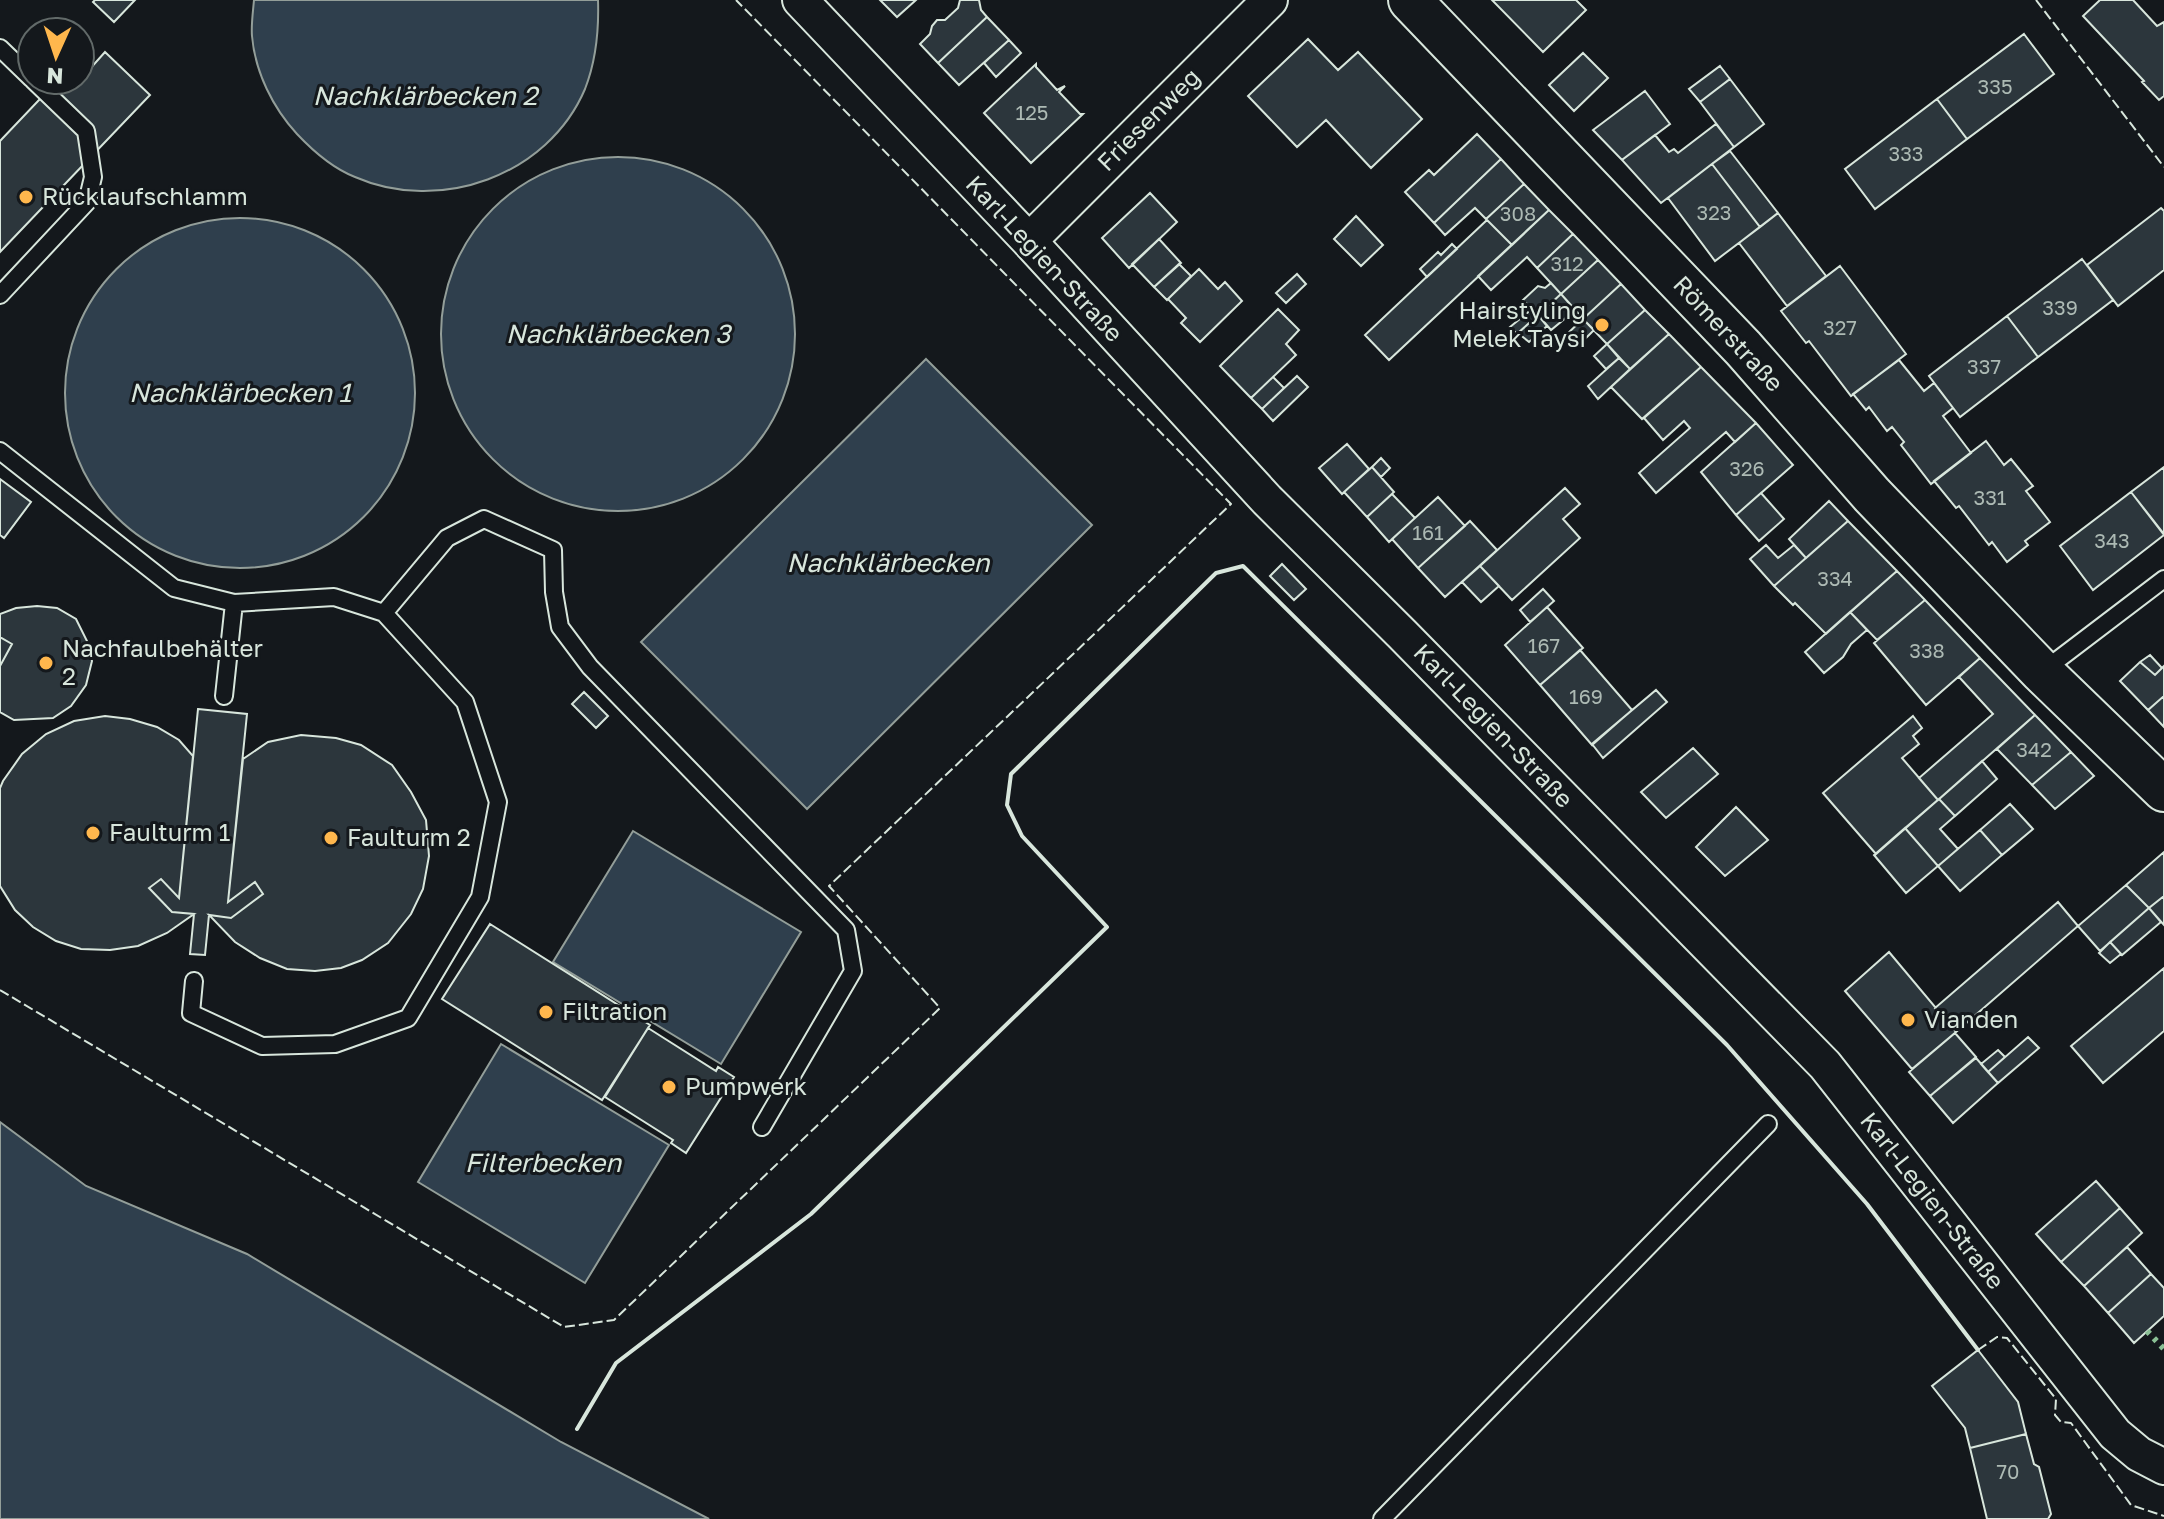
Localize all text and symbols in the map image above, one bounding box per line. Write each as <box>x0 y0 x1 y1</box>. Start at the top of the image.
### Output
north arrow <box>16 16 96 96</box>
street label: Friesenweg <box>1091 62 1205 176</box>
text: N <box>46 63 64 90</box>
house number: 335 <box>1978 74 2013 98</box>
water label: Nachklärbecken 2 <box>313 80 540 111</box>
house number: 125 <box>1016 100 1048 124</box>
house number: 333 <box>1888 141 1924 165</box>
street label: Karl-Legien-Straße <box>961 169 1130 347</box>
place label: Rücklaufschlamm <box>42 181 248 210</box>
marker: Rücklaufschlamm <box>17 188 35 206</box>
house number: 323 <box>1697 200 1732 224</box>
house number: 308 <box>1500 201 1536 225</box>
house number: 312 <box>1551 251 1584 275</box>
street label: Römerstraße <box>1668 269 1790 397</box>
place label: Hairstyling Melek Taysi <box>1452 295 1586 352</box>
house number: 339 <box>2042 295 2078 319</box>
house number: 327 <box>1823 315 1857 339</box>
marker: Hairstyling Melek Taysi <box>1593 316 1611 334</box>
water label: Nachklärbecken 3 <box>506 318 733 349</box>
house number: 337 <box>1967 354 2001 378</box>
water label: Nachklärbecken 1 <box>129 377 351 408</box>
house number: 326 <box>1729 456 1765 480</box>
house number: 331 <box>1973 485 2007 509</box>
house number: 161 <box>1412 520 1444 544</box>
house number: 343 <box>2094 528 2130 552</box>
water label: Nachklärbecken <box>787 547 990 578</box>
house number: 334 <box>1817 566 1853 590</box>
place label: Nachfaulbehälter 2 <box>62 633 263 690</box>
house number: 167 <box>1528 633 1560 657</box>
street label: Karl-Legien-Straße <box>1408 637 1580 813</box>
house number: 338 <box>1909 638 1945 662</box>
marker: Nachfaulbehälter 2 <box>37 654 55 672</box>
house number: 169 <box>1569 684 1603 708</box>
house number: 342 <box>2016 737 2052 761</box>
place label: Faulturm 1 <box>109 817 230 846</box>
place label: Faulturm 2 <box>347 822 471 851</box>
marker: Faulturm 1 <box>84 824 102 842</box>
marker: Faulturm 2 <box>322 829 340 847</box>
place label: Filtration <box>562 996 667 1025</box>
marker: Filtration <box>537 1003 555 1021</box>
place label: Vianden <box>1924 1004 2018 1033</box>
marker: Vianden <box>1899 1011 1917 1029</box>
place label: Pumpwerk <box>685 1071 807 1100</box>
marker: Pumpwerk <box>660 1078 678 1096</box>
street label: Karl-Legien-Straße <box>1855 1106 2011 1294</box>
water label: Filterbecken <box>465 1147 622 1178</box>
house number: 70 <box>1997 1459 2020 1483</box>

